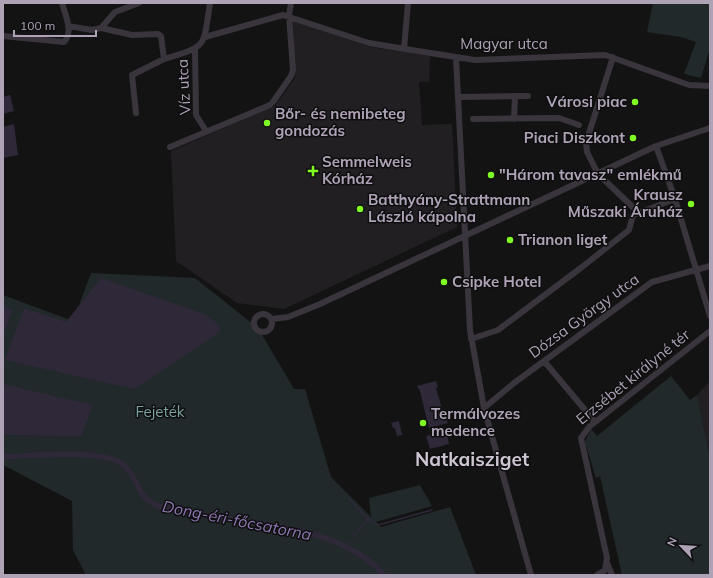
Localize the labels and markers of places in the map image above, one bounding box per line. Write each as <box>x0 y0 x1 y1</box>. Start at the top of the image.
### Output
place label: Városi piac <box>546 92 627 111</box>
marker: Városi piac <box>630 97 640 107</box>
place label: Bőr- és nemibeteg gondozás <box>275 104 406 140</box>
marker: Bőr- és nemibeteg gondozás <box>262 118 272 128</box>
place label: Piaci Diszkont <box>524 128 625 147</box>
marker: Piaci Diszkont <box>628 133 638 143</box>
place label: Semmelweis Kórház <box>322 152 412 188</box>
marker: Semmelweis Kórház <box>307 165 319 177</box>
place label: "Három tavasz" emlékmű <box>499 165 682 184</box>
marker: "Három tavasz" emlékmű <box>486 170 496 180</box>
place label: Krausz Műszaki Áruház <box>568 185 683 221</box>
place label: Batthyány-Strattmann László kápolna <box>368 190 530 226</box>
marker: Krausz Műszaki Áruház <box>686 199 696 209</box>
marker: Batthyány-Strattmann László kápolna <box>355 204 365 214</box>
place label: Trianon liget <box>518 230 608 249</box>
marker: Trianon liget <box>505 235 515 245</box>
place label: Csipke Hotel <box>452 272 541 291</box>
marker: Csipke Hotel <box>439 277 449 287</box>
place label: Termálvozes medence <box>431 404 520 440</box>
marker: Termálvozes medence <box>418 418 428 428</box>

